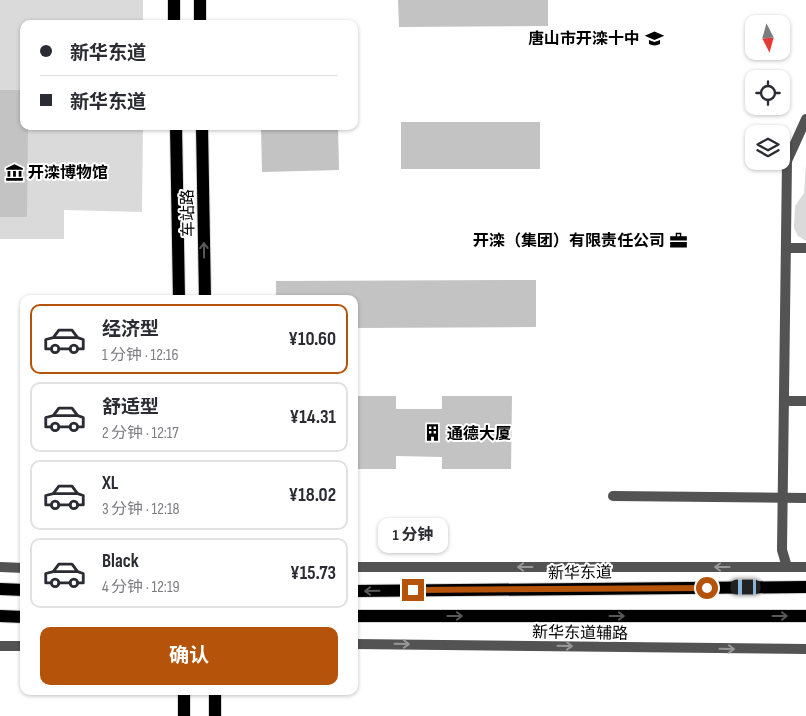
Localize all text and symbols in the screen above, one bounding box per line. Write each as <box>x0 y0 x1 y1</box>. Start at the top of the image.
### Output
north arrow <box>745 15 790 60</box>
map controls <box>745 15 790 170</box>
school or university icon: 唐山市开滦十中 <box>644 28 664 48</box>
place label: 唐山市开滦十中 <box>528 30 640 49</box>
text: 新华东道 <box>70 42 146 65</box>
button: locate <box>745 70 790 115</box>
text: 新华东道 <box>70 91 146 114</box>
button: layers <box>745 125 790 170</box>
museum icon: 开滦博物馆 <box>4 162 24 182</box>
place label: 开滦博物馆 <box>28 163 108 183</box>
street label: 车站路 <box>179 189 198 237</box>
office icon: 开滦（集团）有限责任公司 <box>669 230 689 250</box>
place label: 开滦（集团）有限责任公司 <box>473 232 665 251</box>
one-way arrow <box>199 242 209 258</box>
icon: car <box>42 317 87 362</box>
text: 经济型 <box>102 318 159 341</box>
text: ¥10.60 <box>288 328 336 351</box>
text: 1 分钟 · 12:16 <box>102 346 178 365</box>
icon: car <box>42 395 87 440</box>
text: 舒适型 <box>102 396 159 419</box>
text: ¥14.31 <box>290 406 336 429</box>
building icon: 通德大厦 <box>423 423 443 443</box>
text: 2 分钟 · 12:17 <box>102 424 179 443</box>
place label: 通德大厦 <box>447 424 511 444</box>
text: XL <box>102 472 118 495</box>
icon: car <box>42 473 87 518</box>
text: ¥18.02 <box>289 484 336 507</box>
text: 3 分钟 · 12:18 <box>102 500 180 519</box>
callout: 1 分钟 <box>378 518 448 552</box>
text: 1 分钟 <box>393 526 433 545</box>
text: Black <box>102 550 139 573</box>
icon: car <box>42 551 87 596</box>
text: ¥15.73 <box>290 562 336 585</box>
one-way arrow <box>517 562 534 572</box>
one-way arrow <box>715 562 731 572</box>
street label: 新华东道 <box>548 563 612 584</box>
route start <box>696 577 718 599</box>
text: 4 分钟 · 12:19 <box>102 578 180 597</box>
route end <box>402 579 424 601</box>
car <box>731 580 761 595</box>
one-way arrow <box>365 586 381 596</box>
one-way arrow <box>446 611 463 621</box>
one-way arrow <box>609 611 625 621</box>
one-way arrow <box>772 611 788 621</box>
street label: 新华东道辅路 <box>532 623 628 644</box>
button: 确认 <box>40 627 338 685</box>
one-way arrow <box>394 639 410 649</box>
one-way arrow <box>557 642 573 651</box>
one-way arrow <box>719 644 735 653</box>

